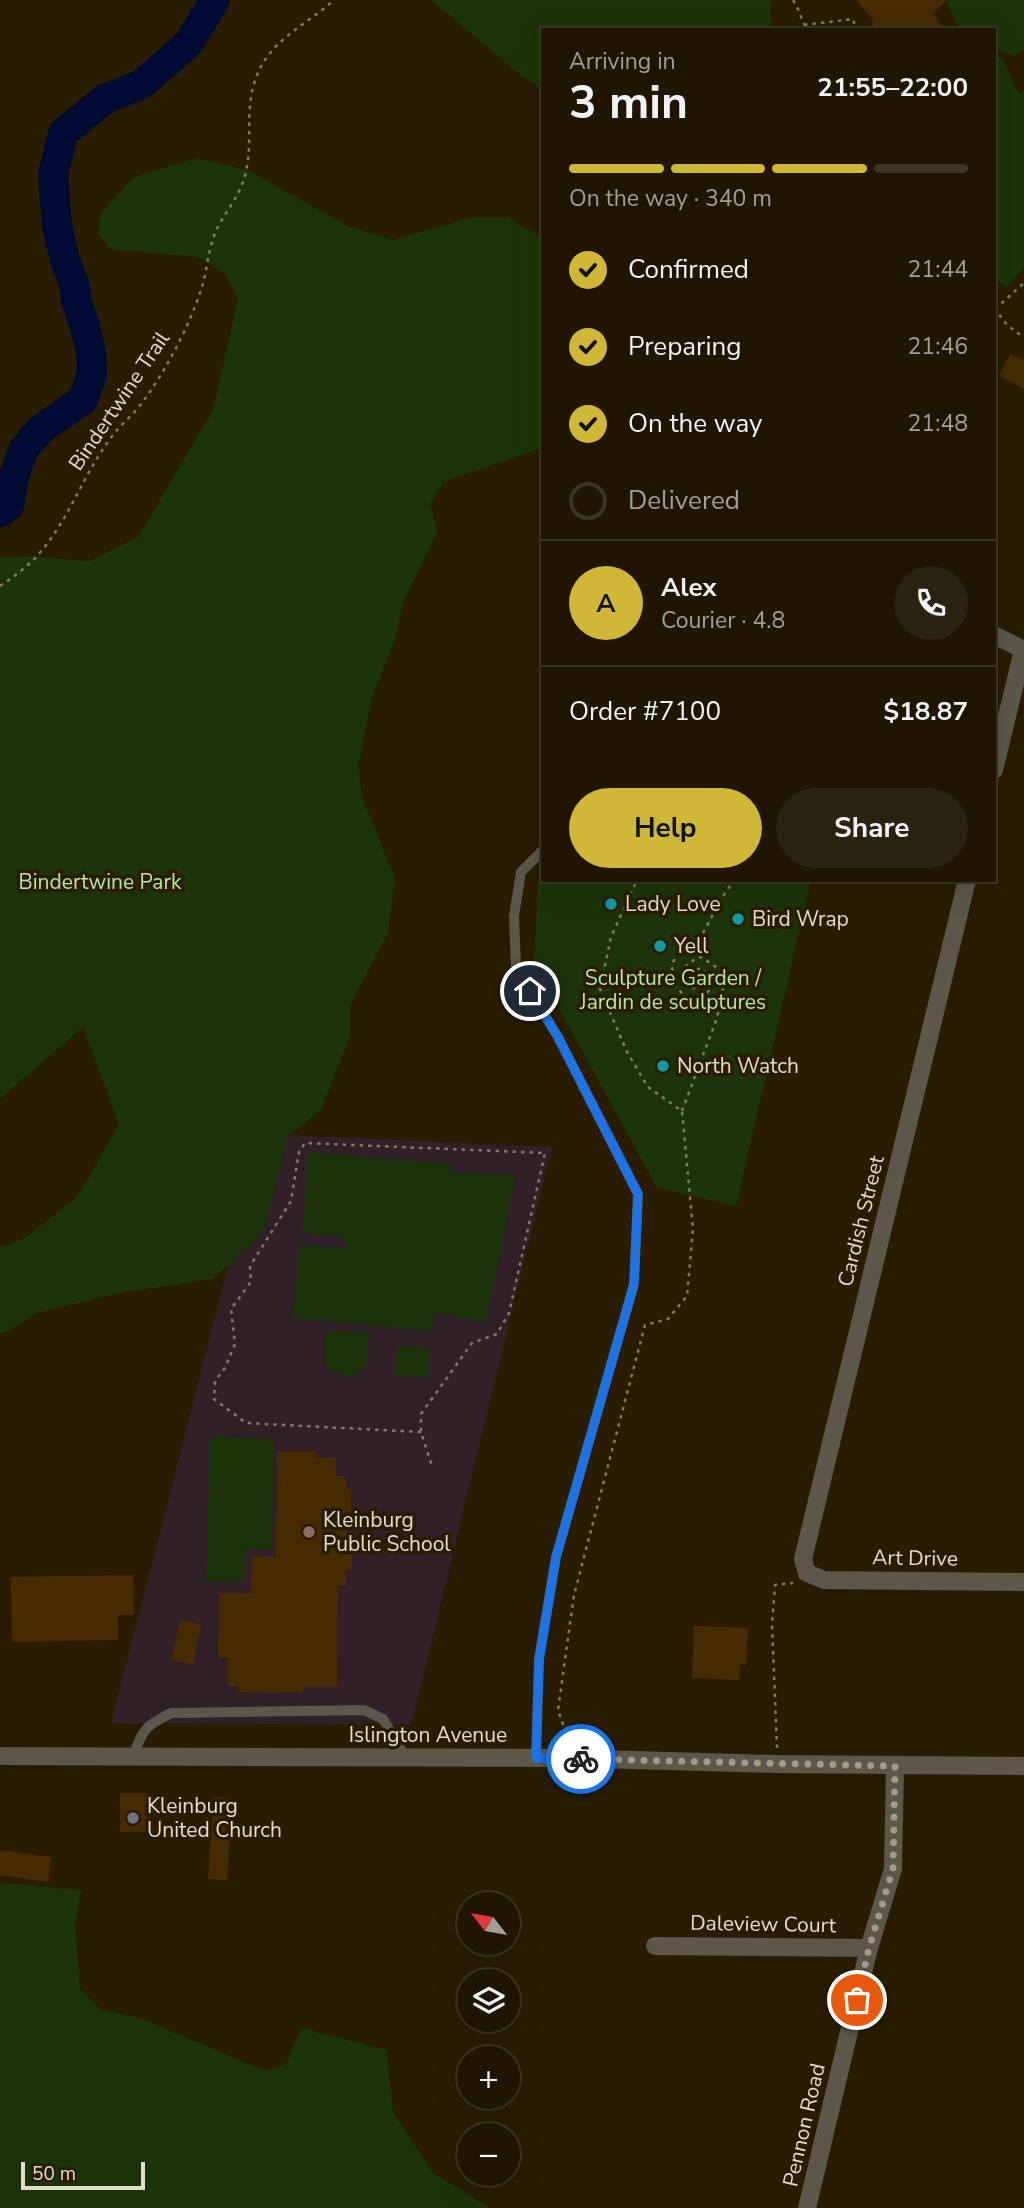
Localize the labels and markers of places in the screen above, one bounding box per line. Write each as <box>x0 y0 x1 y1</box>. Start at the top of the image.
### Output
place label: Lady Love <box>625 890 721 918</box>
marker: Lady Love <box>603 896 619 912</box>
place label: Bird Wrap <box>752 905 849 933</box>
marker: Bird Wrap <box>730 911 746 927</box>
place label: Yell <box>673 932 709 960</box>
marker: Yell <box>652 938 668 954</box>
pin <box>500 961 560 1021</box>
place label: North Watch <box>677 1052 799 1080</box>
marker: North Watch <box>655 1058 671 1074</box>
place label: Kleinburg Public School <box>323 1506 451 1558</box>
marker: Kleinburg Public School <box>301 1524 317 1540</box>
place label: Kleinburg United Church <box>147 1792 282 1844</box>
marker: Kleinburg United Church <box>125 1810 141 1826</box>
pin <box>827 1970 887 2030</box>

